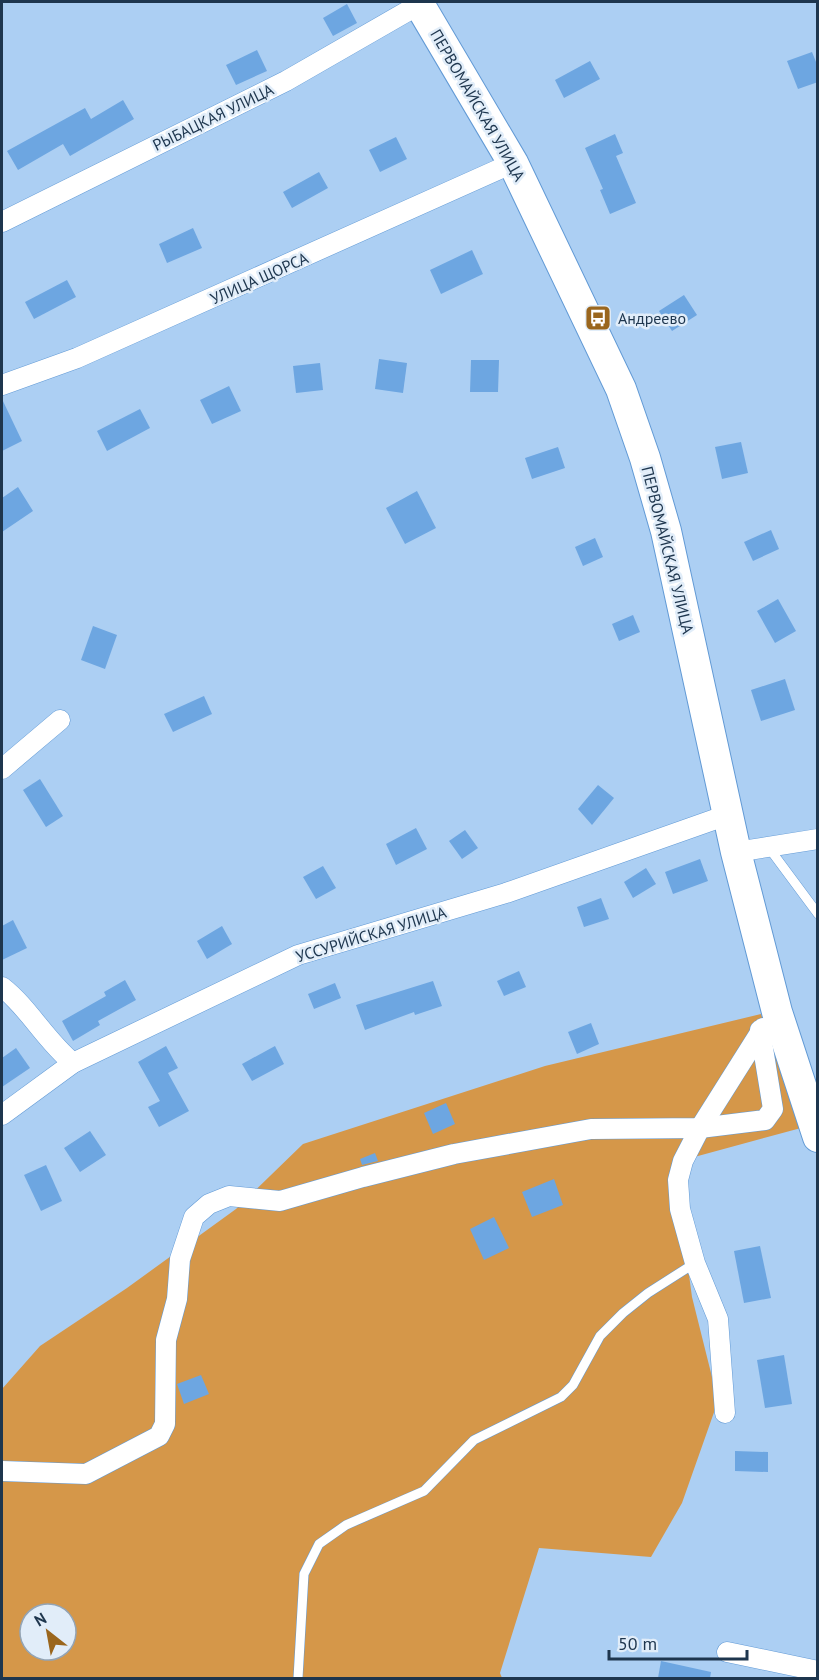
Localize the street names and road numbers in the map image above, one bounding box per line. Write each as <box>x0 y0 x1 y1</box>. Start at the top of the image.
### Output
street label: ПЕРВОМАЙСКАЯ УЛИЦА <box>426 26 530 185</box>
street label: РЫБАЦКАЯ УЛИЦА <box>149 79 277 155</box>
street label: УЛИЦА ЩОРСА <box>207 247 312 309</box>
street label: ПЕРВОМАЙСКАЯ УЛИЦА <box>637 464 699 636</box>
street label: УССУРИЙСКАЯ УЛИЦА <box>293 901 449 966</box>

